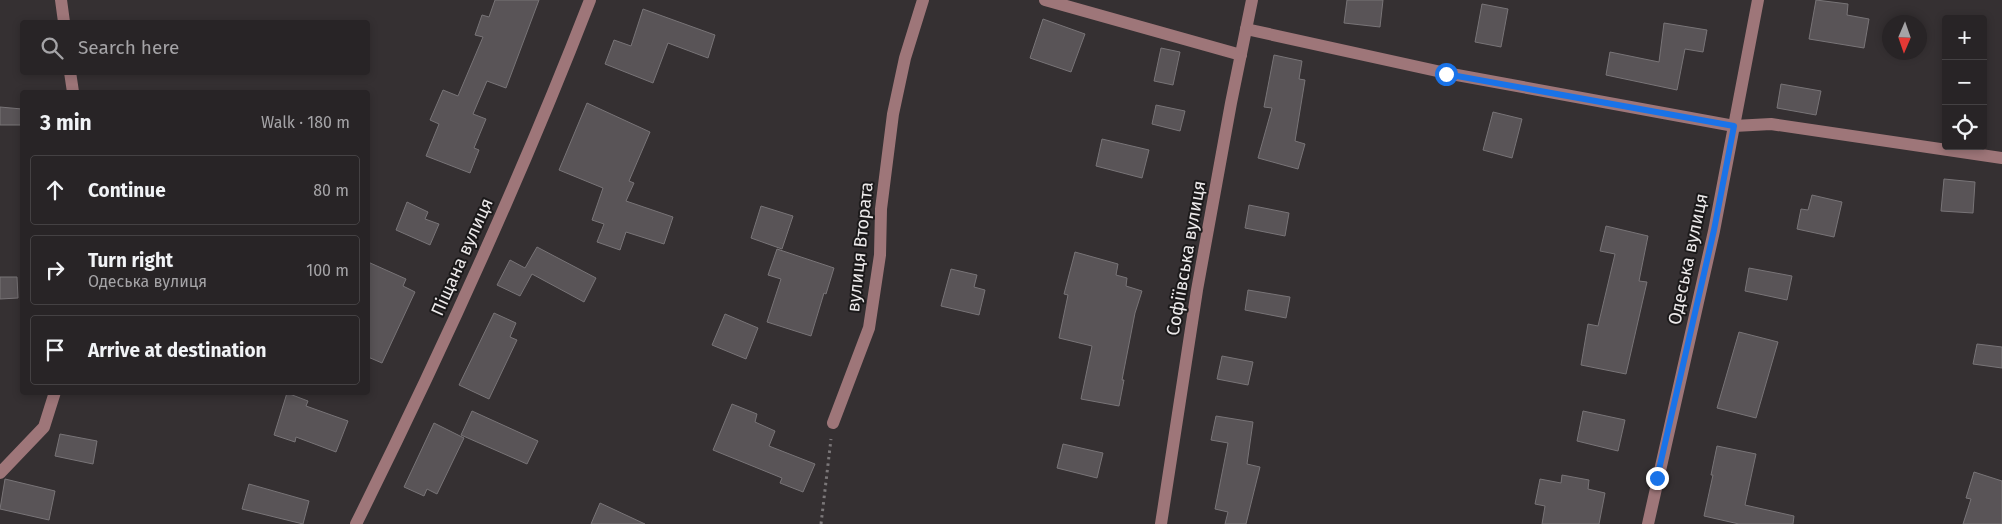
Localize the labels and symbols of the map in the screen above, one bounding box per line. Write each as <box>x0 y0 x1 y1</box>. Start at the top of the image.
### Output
north arrow <box>1882 15 1927 60</box>
route start <box>1435 63 1458 86</box>
street label: Софіївська вулиця <box>1162 179 1210 337</box>
street label: вулиця Втората <box>842 181 878 313</box>
street label: Одеська вулиця <box>1663 191 1713 327</box>
street label: Піщана вулиця <box>426 195 498 319</box>
route end <box>1646 467 1669 490</box>

